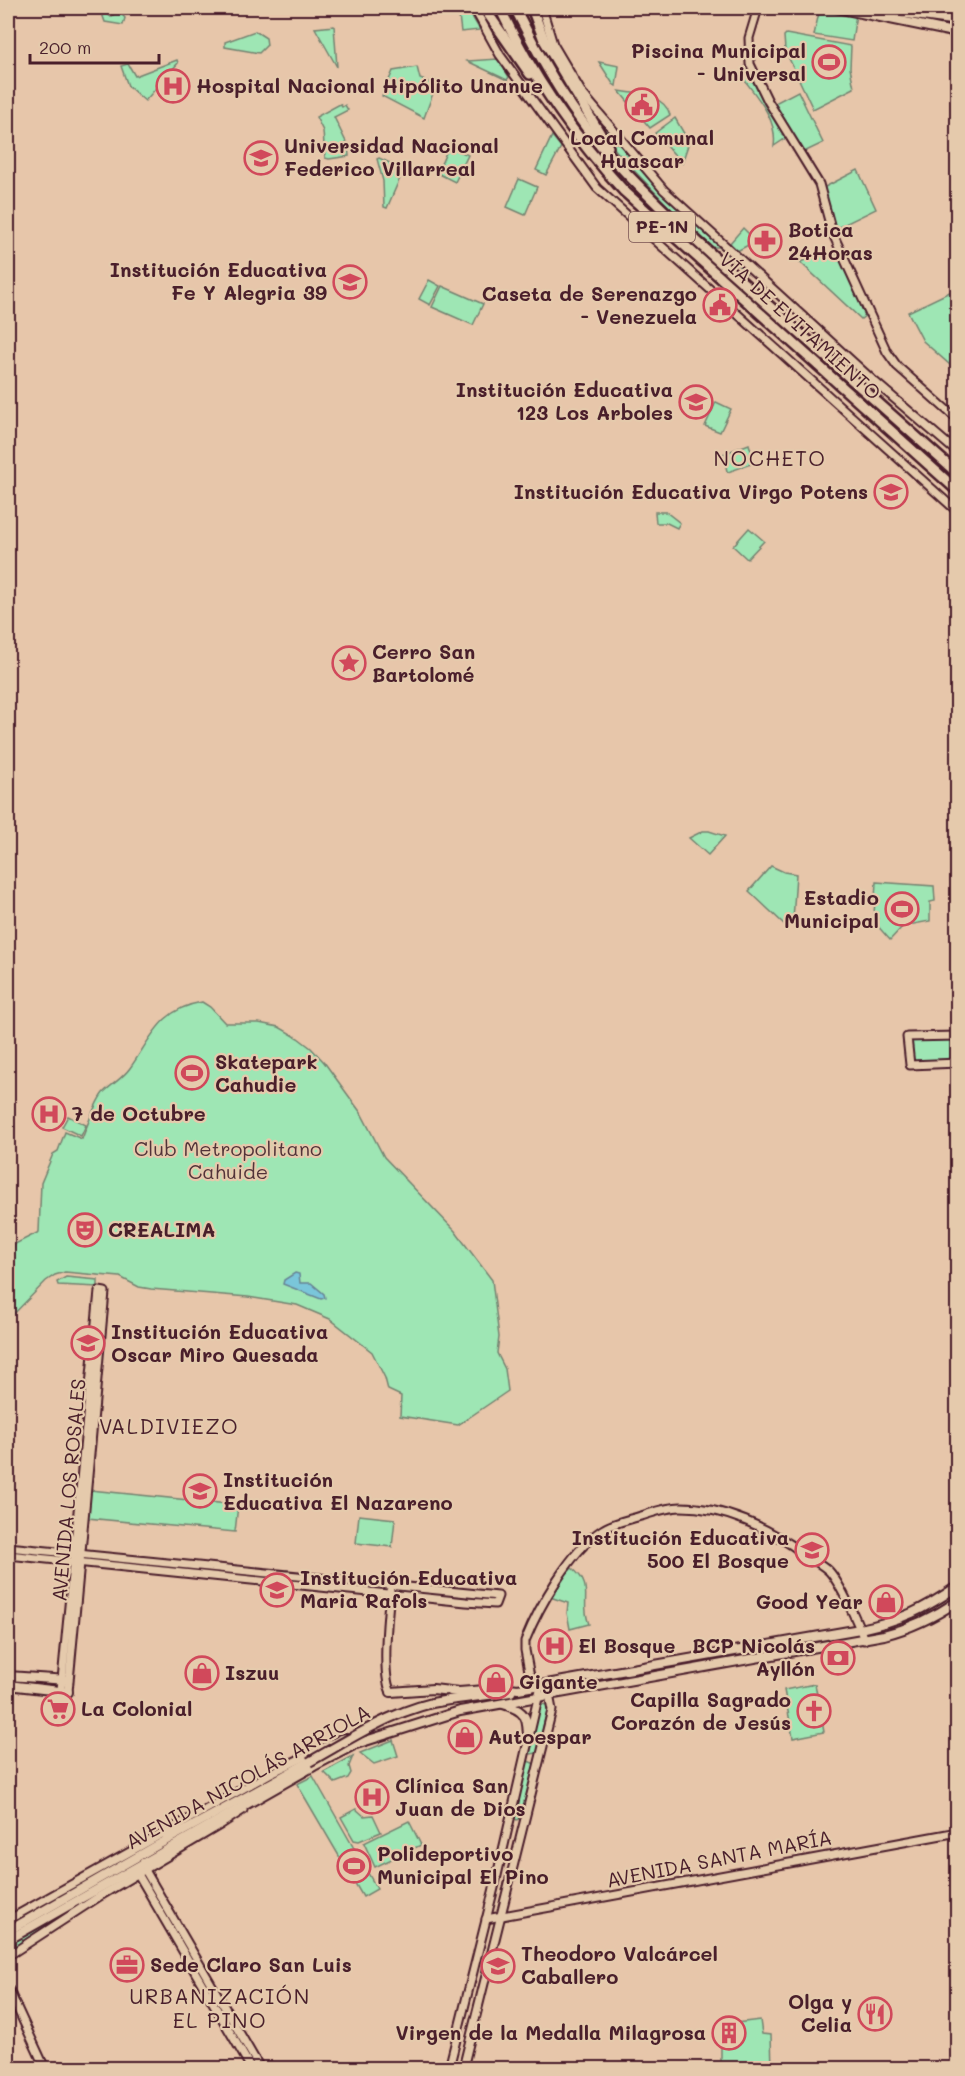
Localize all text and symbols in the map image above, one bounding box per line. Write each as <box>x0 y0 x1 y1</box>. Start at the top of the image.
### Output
scale bar <box>30 27 159 65</box>
text: 200 m <box>39 35 91 59</box>
place label: Piscina Municipal - Universal <box>631 37 806 86</box>
sports icon: Piscina Municipal - Universal <box>811 44 847 80</box>
hospital icon: Hospital Nacional Hipólito Unanue <box>155 68 191 104</box>
place label: Hospital Nacional Hipólito Unanue <box>196 72 543 98</box>
public building icon: Local Comunal Huascar <box>624 87 660 123</box>
place label: Local Comunal Huascar <box>570 124 714 173</box>
place label: Universidad Nacional Federico Villarreal <box>284 132 499 181</box>
school or university icon: Universidad Nacional Federico Villarreal <box>243 140 279 176</box>
road number: PE-1N <box>629 212 695 242</box>
place label: Botica 24Horas <box>788 216 873 265</box>
pharmacy icon: Botica 24Horas <box>747 223 783 259</box>
street label: VÍA DE EVITAMIENTO <box>714 246 887 405</box>
place label: Institución Educativa Fe Y Alegria 39 <box>110 256 327 305</box>
school or university icon: Institución Educativa Fe Y Alegria 39 <box>332 264 368 300</box>
place label: Caseta de Serenazgo - Venezuela <box>482 280 697 329</box>
public building icon: Caseta de Serenazgo - Venezuela <box>702 287 738 323</box>
place label: Institución Educativa 123 Los Arboles <box>456 376 673 425</box>
school or university icon: Institución Educativa 123 Los Arboles <box>678 384 714 420</box>
district label: NOCHETO <box>714 444 826 471</box>
school or university icon: Institución Educativa Virgo Potens <box>873 474 909 510</box>
place label: Institución Educativa Virgo Potens <box>514 478 868 504</box>
place label: Cerro San Bartolomé <box>372 638 475 687</box>
place icon: Cerro San Bartolomé <box>331 645 367 681</box>
place label: Estadio Municipal <box>784 884 879 933</box>
sports icon: Estadio Municipal <box>884 891 920 927</box>
place label: Skatepark Cahudie <box>215 1048 317 1097</box>
sports icon: Skatepark Cahudie <box>174 1055 210 1091</box>
hospital icon: 7 de Octubre <box>31 1096 67 1132</box>
place label: 7 de Octubre <box>72 1100 206 1126</box>
park label: Club Metropolitano Cahuide <box>134 1135 322 1184</box>
theatre icon: CREALIMA <box>67 1212 103 1248</box>
place label: CREALIMA <box>108 1216 215 1242</box>
place label: Institución Educativa Oscar Miro Quesada <box>111 1318 328 1367</box>
school or university icon: Institución Educativa Oscar Miro Quesada <box>70 1325 106 1361</box>
street label: AVENIDA LOS ROSALES <box>45 1377 91 1602</box>
district label: VALDIVIEZO <box>99 1412 239 1439</box>
place label: Institución Educativa El Nazareno <box>223 1466 453 1515</box>
school or university icon: Institución Educativa El Nazareno <box>182 1473 218 1509</box>
place label: Institución Educativa 500 El Bosque <box>572 1524 789 1573</box>
school or university icon: Institución Educativa 500 El Bosque <box>794 1532 830 1568</box>
place label: Institución Educativa Maria Rafols <box>300 1564 517 1613</box>
school or university icon: Institución Educativa Maria Rafols <box>259 1572 295 1608</box>
shop icon: Good Year <box>868 1584 904 1620</box>
place label: Good Year <box>756 1588 863 1614</box>
hospital icon: El Bosque <box>537 1628 573 1664</box>
place label: El Bosque <box>578 1632 675 1658</box>
place label: BCP Nicolás Ayllón <box>692 1632 815 1681</box>
bank icon: BCP Nicolás Ayllón <box>820 1640 856 1676</box>
shop icon: Iszuu <box>184 1655 220 1691</box>
place label: Iszuu <box>225 1659 280 1685</box>
shop icon: Gigante <box>478 1664 514 1700</box>
place label: Gigante <box>519 1668 598 1694</box>
place label: Capilla Sagrado Corazón de Jesús <box>611 1686 791 1735</box>
supermarket icon: La Colonial <box>40 1691 76 1727</box>
church icon: Capilla Sagrado Corazón de Jesús <box>796 1693 832 1729</box>
place label: La Colonial <box>81 1695 193 1721</box>
street label: AVENIDA NICOLÁS ARRIOLA <box>121 1698 375 1854</box>
shop icon: Autoespar <box>447 1719 483 1755</box>
place label: Autoespar <box>488 1723 592 1749</box>
place label: Clínica San Juan de Dios <box>395 1772 526 1821</box>
hospital icon: Clínica San Juan de Dios <box>354 1779 390 1815</box>
street label: AVENIDA SANTA MARÍA <box>604 1823 834 1893</box>
place label: Polideportivo Municipal El Pino <box>377 1840 549 1889</box>
sports icon: Polideportivo Municipal El Pino <box>336 1848 372 1884</box>
place label: Theodoro Valcárcel Caballero <box>521 1940 718 1989</box>
office icon: Sede Claro San Luis <box>109 1947 145 1983</box>
school or university icon: Theodoro Valcárcel Caballero <box>480 1948 516 1984</box>
place label: Sede Claro San Luis <box>150 1951 352 1977</box>
district label: URBANIZACIÓN EL PINO <box>129 1982 311 2033</box>
place label: Olga y Celia <box>788 1988 852 2037</box>
restaurant icon: Olga y Celia <box>857 1996 893 2032</box>
building icon: Virgen de la Medalla Milagrosa <box>711 2015 747 2051</box>
place label: Virgen de la Medalla Milagrosa <box>396 2019 706 2045</box>

